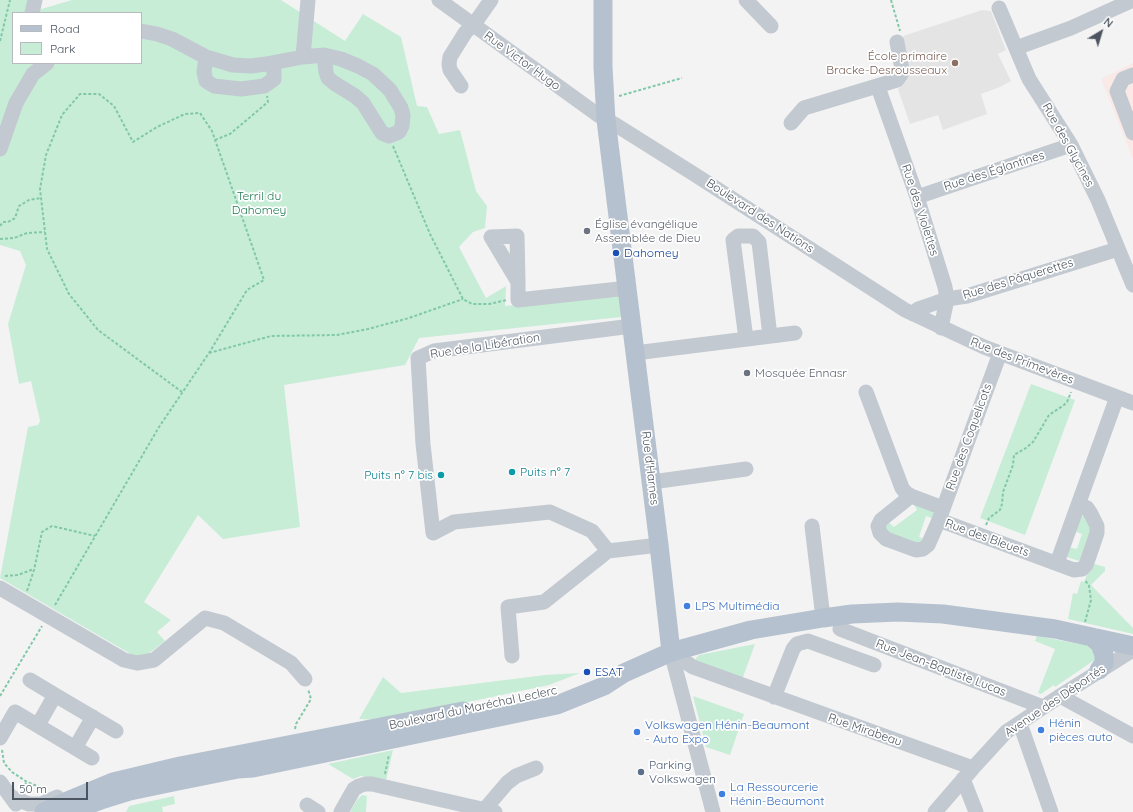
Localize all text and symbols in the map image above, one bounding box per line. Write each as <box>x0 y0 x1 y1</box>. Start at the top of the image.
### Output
legend <box>12 12 142 64</box>
north arrow <box>1081 12 1121 52</box>
text: N <box>1101 15 1116 31</box>
text: Road <box>50 21 80 36</box>
street label: Rue Victor Hugo <box>481 29 563 93</box>
text: Park <box>50 41 75 56</box>
place label: École primaire Bracke-Desrousseaux <box>826 49 947 77</box>
marker: École primaire Bracke-Desrousseaux <box>950 58 960 68</box>
street label: Rue des Glycines <box>1039 101 1097 189</box>
street label: Rue des Églantines <box>942 148 1046 194</box>
street label: Rue des Violettes <box>898 162 942 258</box>
street label: Boulevard des Nations <box>704 176 816 256</box>
park label: Terril du Dahomey <box>232 189 286 217</box>
place label: Église évangélique Assemblée de Dieu <box>595 217 701 245</box>
marker: Église évangélique Assemblée de Dieu <box>582 226 592 236</box>
place label: Dahomey <box>624 246 678 260</box>
marker: Dahomey <box>611 248 621 258</box>
street label: Rue des Pâquerettes <box>961 255 1075 303</box>
street label: Rue de la Libération <box>429 330 541 362</box>
street label: Rue des Primevères <box>968 335 1076 387</box>
place label: Mosquée Ennasr <box>755 366 847 380</box>
marker: Mosquée Ennasr <box>742 368 752 378</box>
street label: Rue des Coquelicots <box>943 382 995 492</box>
street label: Rue d'Harnes <box>638 430 662 506</box>
place label: Puits n° 7 <box>520 465 570 479</box>
marker: Puits n° 7 <box>507 467 517 477</box>
place label: Puits n° 7 bis <box>364 468 433 482</box>
marker: Puits n° 7 bis <box>436 470 446 480</box>
street label: Rue des Bleuets <box>943 516 1031 560</box>
place label: LPS Multimédia <box>695 599 780 613</box>
marker: LPS Multimédia <box>682 601 692 611</box>
street label: Rue Jean-Baptiste Lucas <box>874 636 1008 700</box>
street label: Avenue des Déportés <box>1002 662 1108 740</box>
place label: ESAT <box>595 665 623 679</box>
marker: ESAT <box>582 667 592 677</box>
street label: Boulevard du Maréchal Leclerc <box>388 683 558 733</box>
street label: Rue Mirabeau <box>826 711 904 749</box>
place label: Hénin pièces auto <box>1049 716 1113 744</box>
place label: Volkswagen Hénin-Beaumont - Auto Expo <box>645 718 810 746</box>
marker: Hénin pièces auto <box>1036 725 1046 735</box>
marker: Volkswagen Hénin-Beaumont - Auto Expo <box>632 727 642 737</box>
place label: Parking Volkswagen <box>649 758 716 786</box>
marker: Parking Volkswagen <box>636 767 646 777</box>
scale bar <box>14 774 90 800</box>
place label: La Ressourcerie Hénin-Beaumont <box>730 780 824 808</box>
text: 50 m <box>19 781 47 796</box>
marker: La Ressourcerie Hénin-Beaumont <box>717 789 727 799</box>

